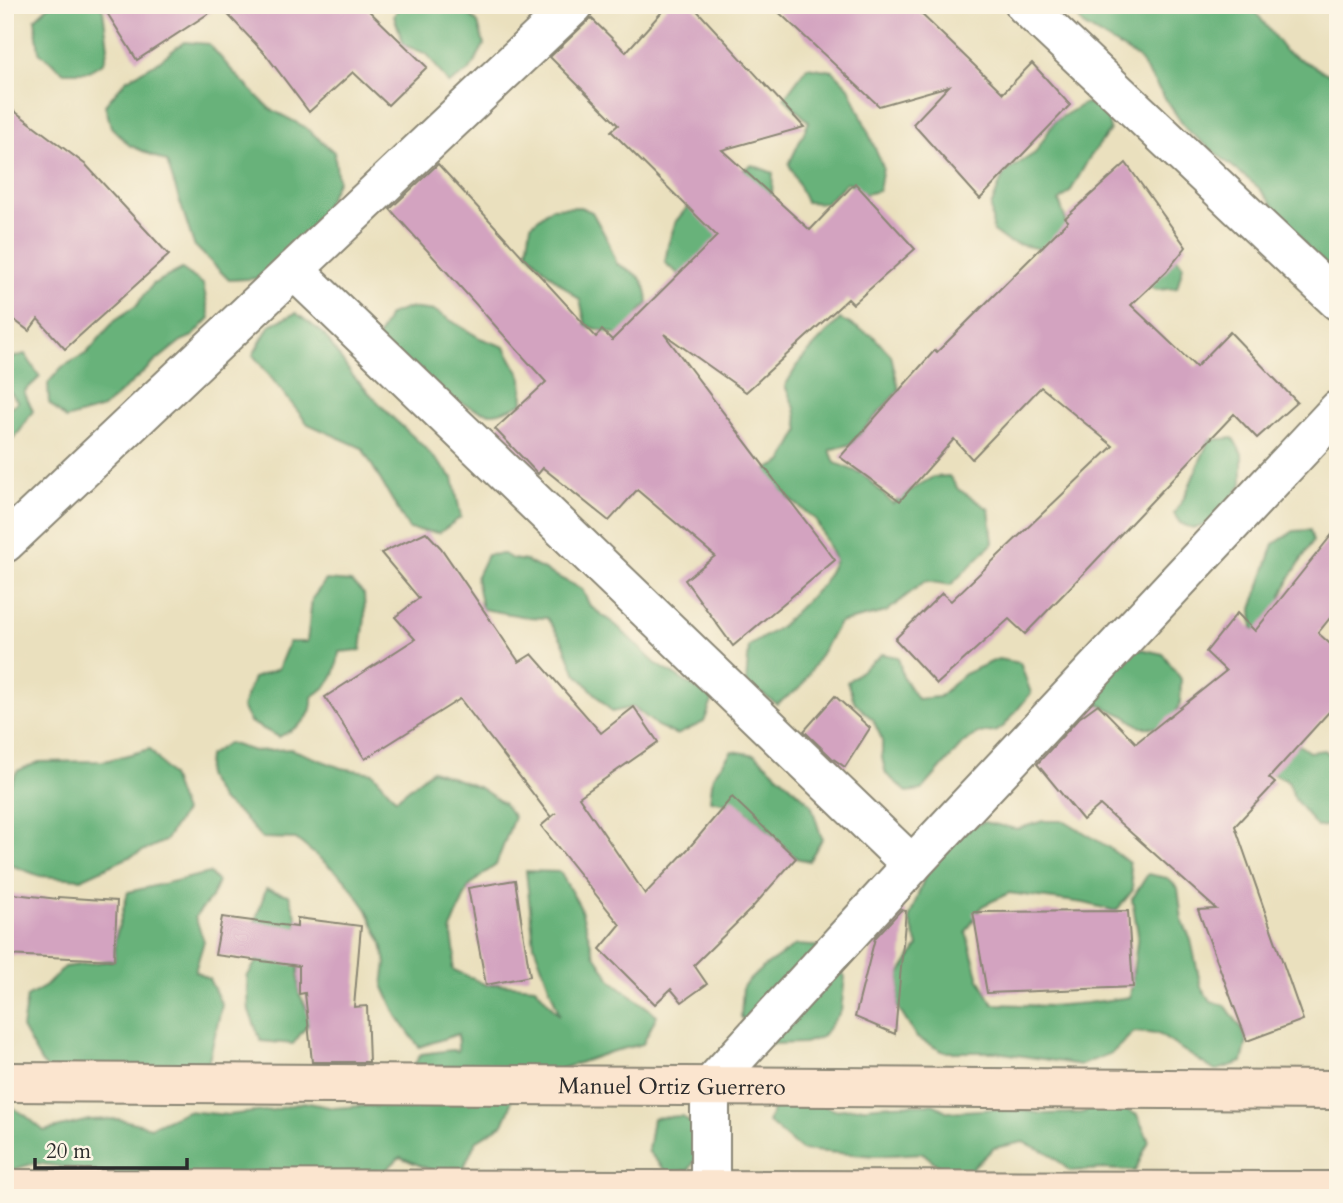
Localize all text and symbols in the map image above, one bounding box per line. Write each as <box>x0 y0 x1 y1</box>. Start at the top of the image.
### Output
street label: Manuel Ortiz Guerrero <box>558 1070 786 1102</box>
scale bar <box>35 1126 187 1170</box>
text: 20 m <box>46 1137 91 1166</box>

